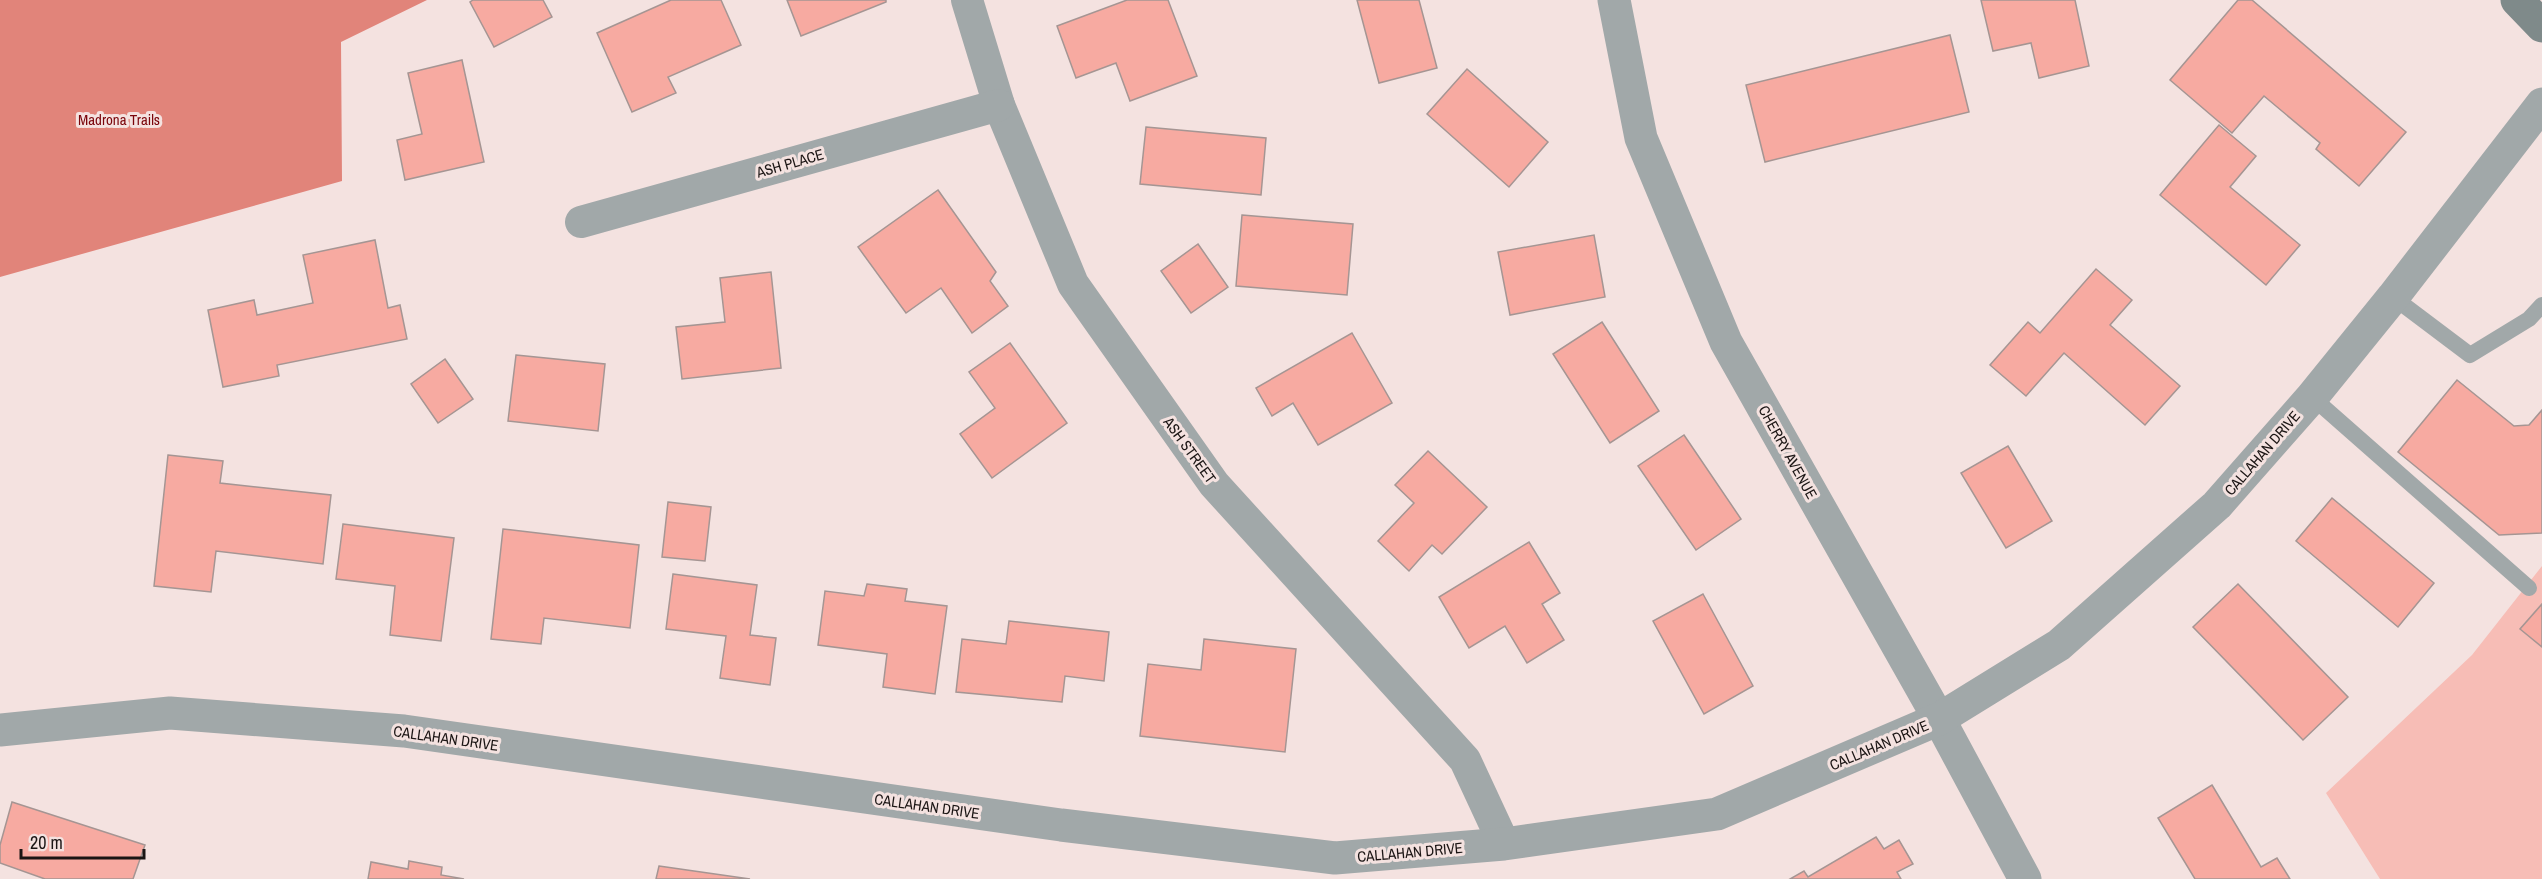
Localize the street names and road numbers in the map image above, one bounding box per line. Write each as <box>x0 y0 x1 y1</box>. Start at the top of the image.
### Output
street label: ASH PLACE <box>753 143 826 183</box>
street label: CHERRY AVENUE <box>1754 401 1822 503</box>
street label: CALLAHAN DRIVE <box>2219 406 2305 500</box>
street label: ASH STREET <box>1158 412 1221 488</box>
street label: CALLAHAN DRIVE <box>1826 715 1932 775</box>
street label: CALLAHAN DRIVE <box>392 720 500 756</box>
street label: CALLAHAN DRIVE <box>873 788 981 824</box>
street label: CALLAHAN DRIVE <box>1356 837 1464 867</box>

